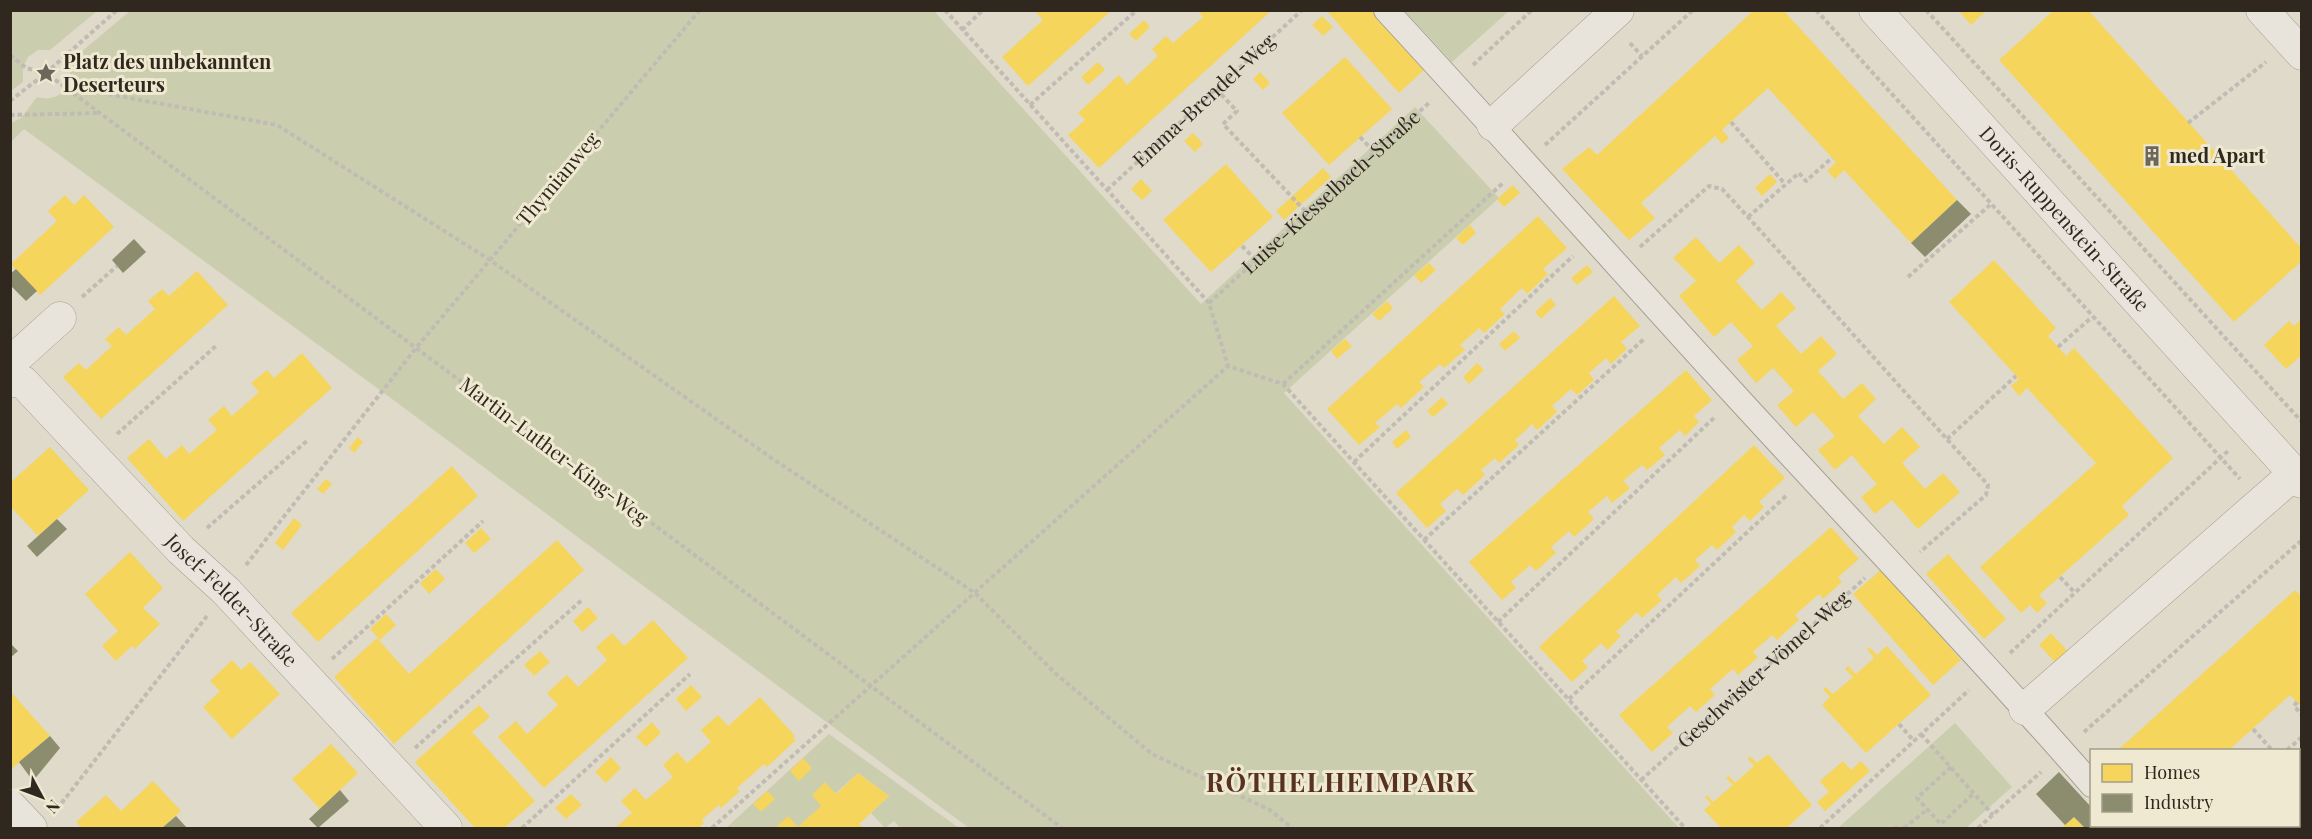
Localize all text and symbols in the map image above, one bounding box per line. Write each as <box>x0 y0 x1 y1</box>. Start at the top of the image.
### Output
street label: Emma-Brendel-Weg <box>1126 26 1281 172</box>
place label: Platz des unbekannten Deserteurs <box>63 47 272 97</box>
place icon: Platz des unbekannten Deserteurs <box>34 61 58 85</box>
street label: Luise-Kiesselbach-Straße <box>1235 103 1425 279</box>
street label: Doris-Ruppenstein-Straße <box>1974 120 2156 317</box>
street label: Thymianweg <box>509 125 604 231</box>
place label: med Apart <box>2169 141 2266 168</box>
building icon: med Apart <box>2140 144 2164 168</box>
street label: Martin-Luther-King-Weg <box>455 370 655 530</box>
street label: Josef-Felder-Straße <box>160 526 305 672</box>
street label: Geschwister-Vömel-Weg <box>1670 583 1855 753</box>
legend <box>2090 749 2300 827</box>
text: Homes <box>2144 760 2200 784</box>
district label: RÖTHELHEIMPARK <box>1206 764 1476 799</box>
north arrow <box>12 767 72 827</box>
text: Industry <box>2144 790 2213 814</box>
text: N <box>42 796 65 819</box>

